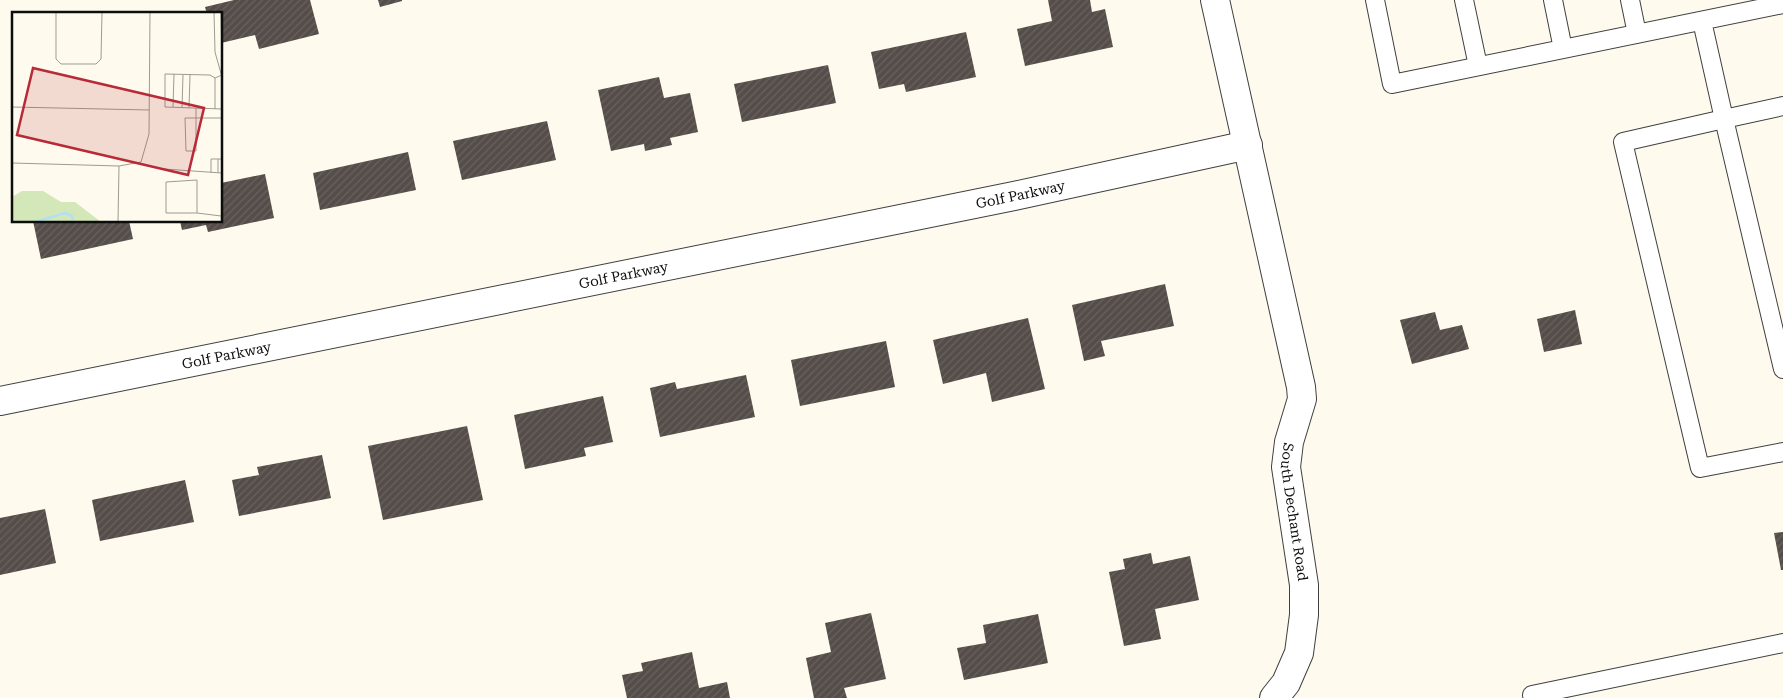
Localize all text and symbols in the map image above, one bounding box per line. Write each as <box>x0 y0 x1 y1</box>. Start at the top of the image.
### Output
inset map <box>12 12 222 222</box>
street label: Golf Parkway <box>974 177 1067 212</box>
street label: Golf Parkway <box>577 258 670 292</box>
street label: Golf Parkway <box>180 338 273 372</box>
street label: South Dechant Road <box>1278 442 1311 582</box>

